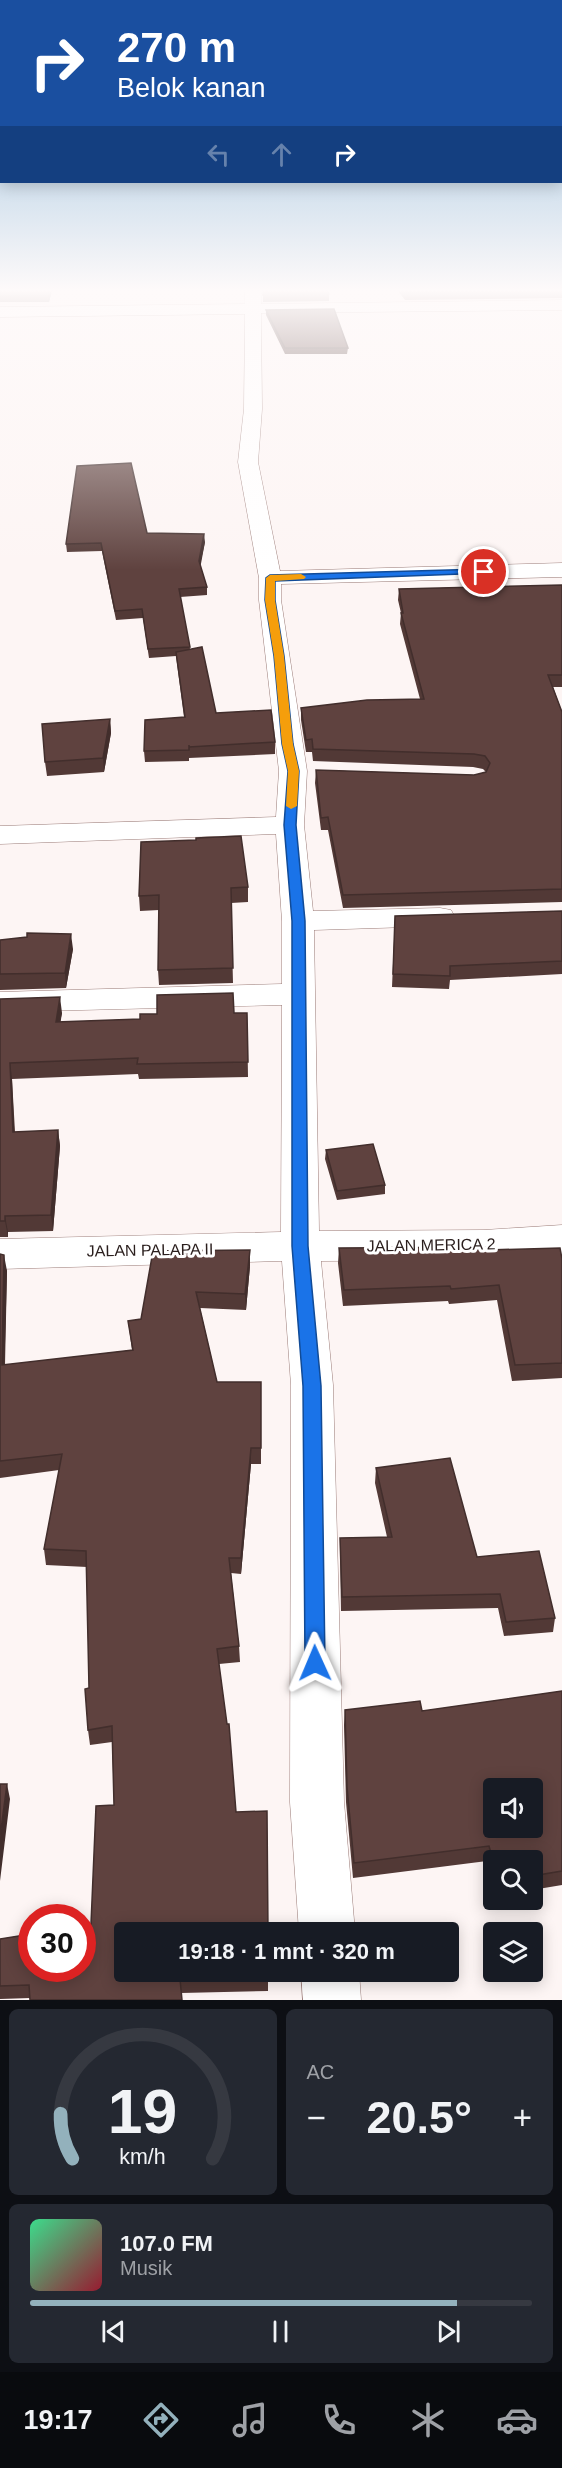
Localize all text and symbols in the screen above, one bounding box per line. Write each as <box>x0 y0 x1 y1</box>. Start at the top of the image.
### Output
icon: right <box>18 24 96 102</box>
text: 270 m <box>117 24 236 71</box>
text: Belok kanan <box>117 73 266 103</box>
icon: left <box>202 138 235 171</box>
icon: ahead <box>265 138 298 171</box>
icon: right <box>328 138 361 171</box>
pin <box>458 546 509 597</box>
icon: arrive <box>467 555 500 588</box>
street label: JALAN MERICA 2 <box>366 1235 496 1255</box>
street label: JALAN PALAPA II <box>87 1240 213 1260</box>
position arrow <box>283 1631 347 1695</box>
map controls <box>483 1778 543 1982</box>
button: sound <box>483 1778 543 1838</box>
button: search <box>483 1850 543 1910</box>
speed limit sign: 30 <box>18 1904 96 1982</box>
button: layers <box>483 1922 543 1982</box>
text: 19:18 · 1 mnt · 320 m <box>178 1939 395 1964</box>
text: AC <box>307 2061 334 2083</box>
text: 19 <box>108 2077 177 2146</box>
text: 20.5° <box>366 2092 472 2143</box>
text: − <box>307 2099 326 2136</box>
text: + <box>513 2099 532 2136</box>
text: km/h <box>120 2145 166 2169</box>
text: 107.0 FM <box>120 2231 213 2256</box>
text: Musik <box>120 2257 172 2279</box>
icon: previous <box>97 2315 130 2348</box>
icon: pause <box>264 2315 297 2348</box>
icon: next <box>432 2315 465 2348</box>
icon: directions <box>140 2399 182 2441</box>
icon: music <box>229 2399 271 2441</box>
icon: phone <box>318 2399 360 2441</box>
icon: climate <box>407 2399 449 2441</box>
icon: car <box>496 2399 538 2441</box>
text: 19:17 <box>24 2405 93 2435</box>

